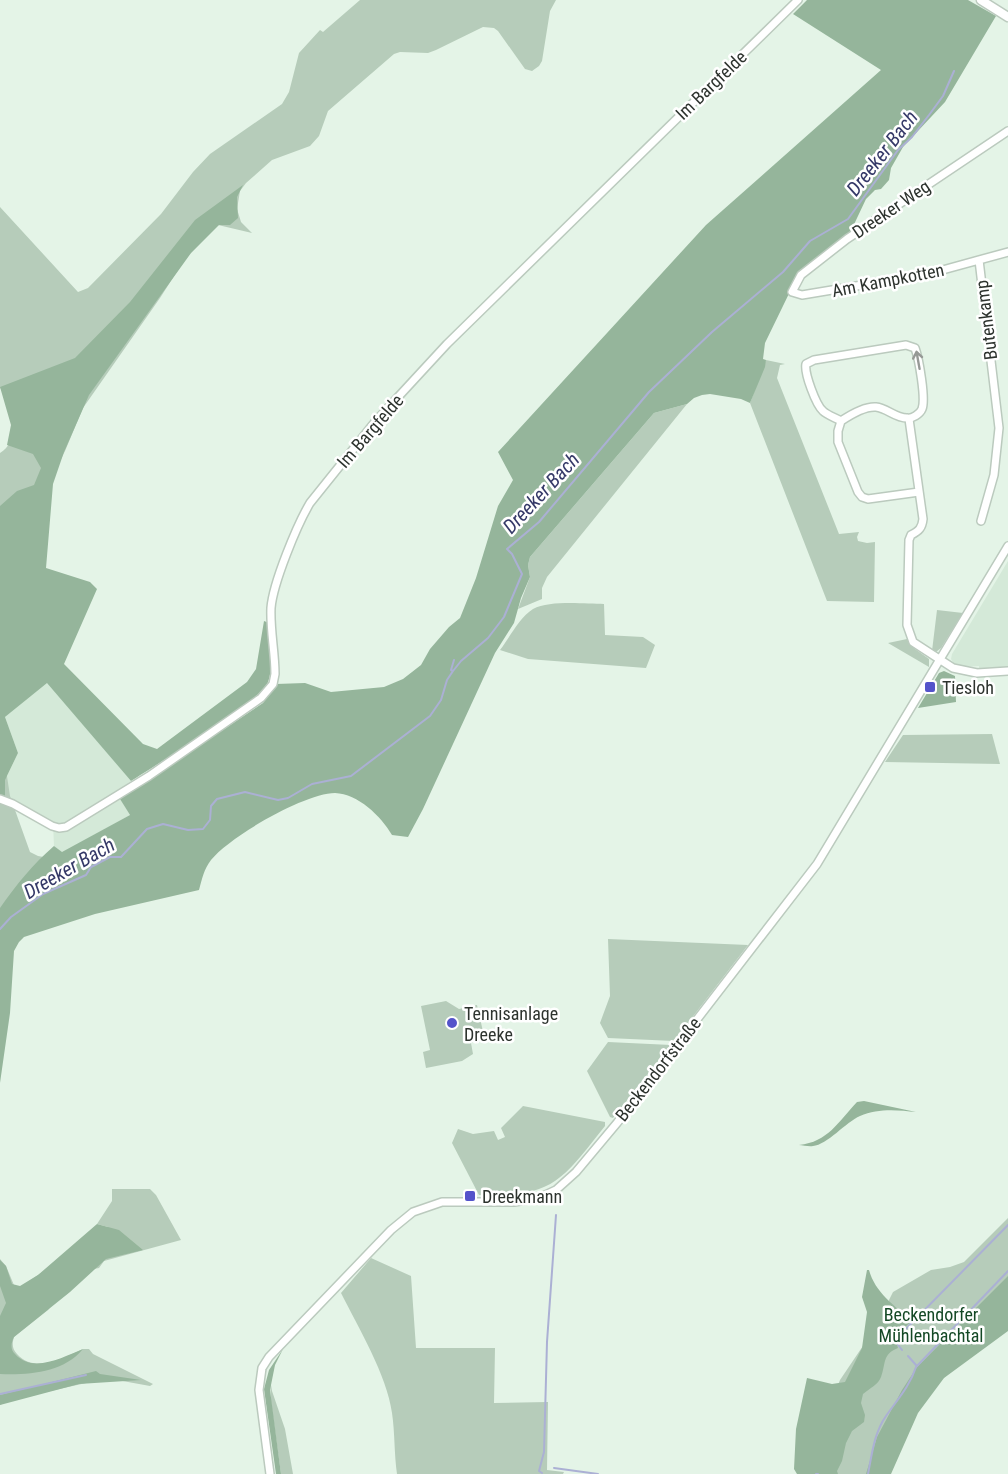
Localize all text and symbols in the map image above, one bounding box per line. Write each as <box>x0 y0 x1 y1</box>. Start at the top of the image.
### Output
street label: Im Bargfelde <box>671 46 751 124</box>
water label: Dreeker Bach <box>841 106 923 200</box>
street label: Dreeker Weg <box>848 175 934 243</box>
street label: Am Kampkotten <box>830 259 946 301</box>
street label: Butenkamp <box>971 279 1001 361</box>
one-way arrow <box>912 351 923 370</box>
street label: Im Bargfelde <box>332 390 408 472</box>
water label: Dreeker Bach <box>498 448 584 538</box>
place label: Tiesloh <box>942 677 994 698</box>
marker: Tiesloh <box>923 680 937 694</box>
water label: Dreeker Bach <box>19 832 119 904</box>
place label: Tennisanlage Dreeke <box>464 1003 558 1045</box>
street label: Beckendorfstraße <box>611 1013 705 1125</box>
marker: Tennisanlage Dreeke <box>445 1016 459 1030</box>
place label: Dreekmann <box>482 1186 562 1207</box>
marker: Dreekmann <box>463 1189 477 1203</box>
park label: Beckendorfer Mühlenbachtal <box>879 1304 983 1346</box>

